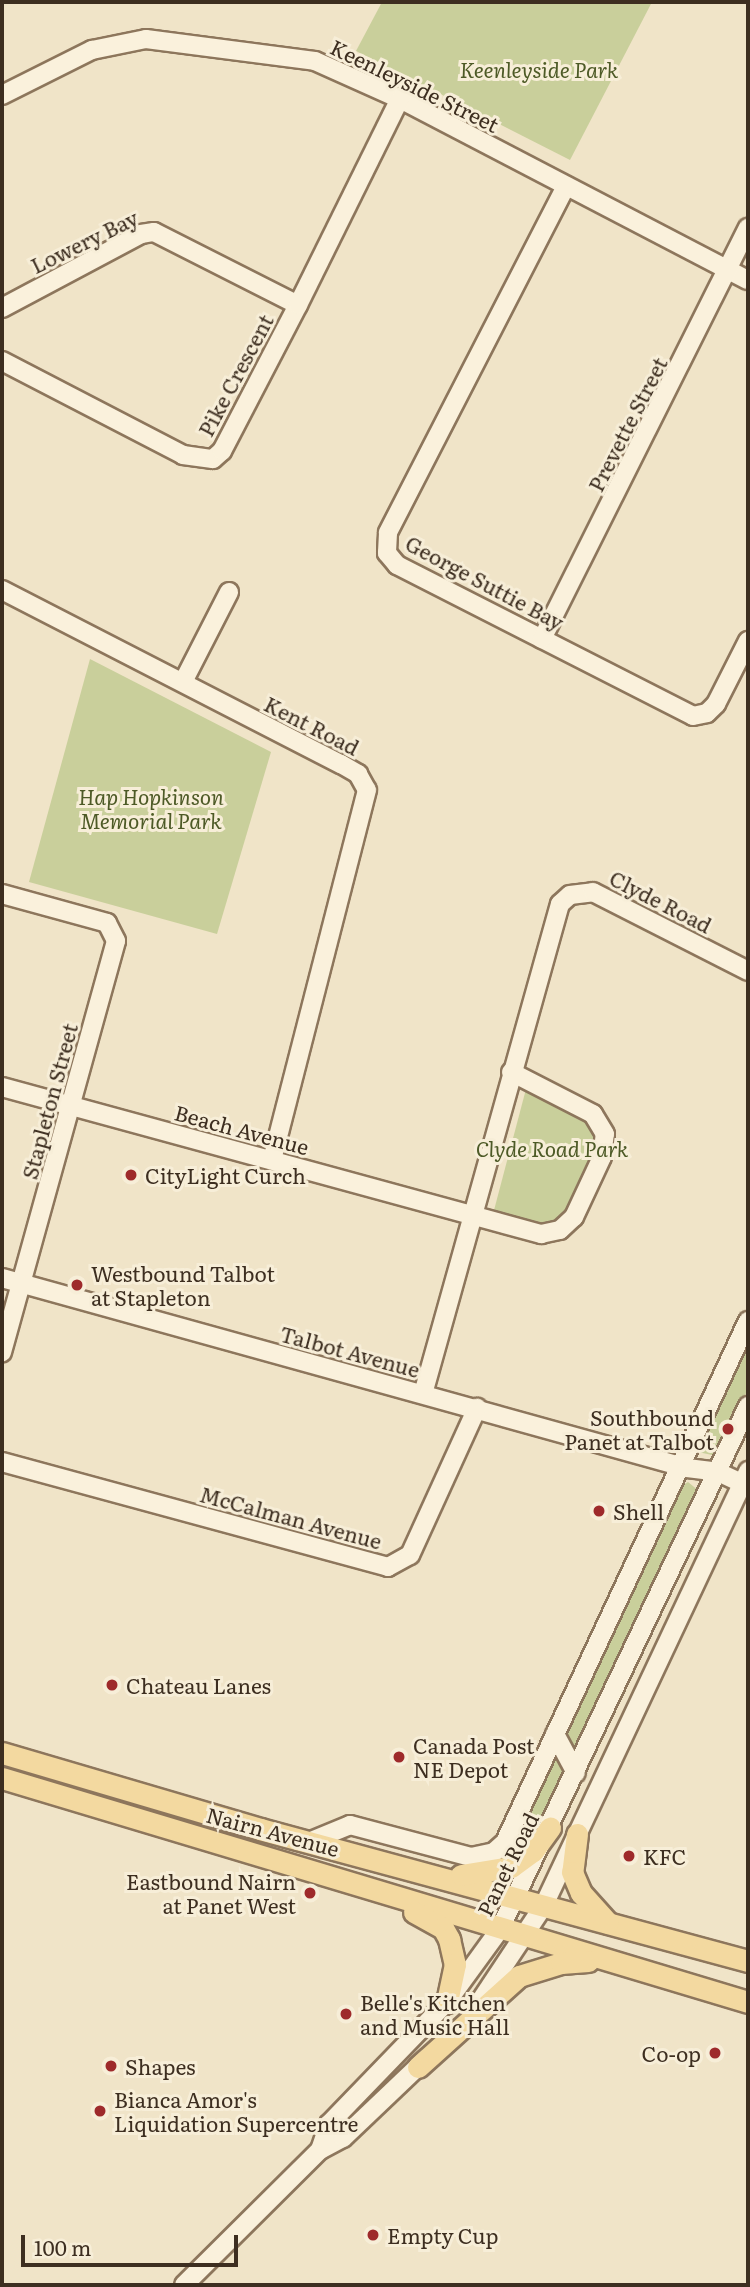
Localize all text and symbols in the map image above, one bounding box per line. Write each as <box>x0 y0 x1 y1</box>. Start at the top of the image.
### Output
street label: Keenleyside Street <box>327 33 503 137</box>
park label: Keenleyside Park <box>460 56 618 82</box>
street label: Lowery Bay <box>26 204 142 278</box>
street label: Pike Crescent <box>192 310 278 440</box>
street label: Prevette Street <box>582 353 672 495</box>
street label: George Suttie Bay <box>402 530 568 634</box>
street label: Kent Road <box>260 690 364 760</box>
park label: Hap Hopkinson Memorial Park <box>78 783 224 833</box>
street label: Clyde Road <box>606 865 716 937</box>
street label: Stapleton Street <box>16 1020 82 1182</box>
street label: Beach Avenue <box>172 1099 312 1159</box>
park label: Clyde Road Park <box>476 1135 628 1161</box>
place label: CityLight Curch <box>145 1162 306 1188</box>
marker: CityLight Curch <box>123 1167 139 1183</box>
place label: Westbound Talbot at Stapleton <box>91 1260 275 1310</box>
marker: Westbound Talbot at Stapleton <box>69 1277 85 1293</box>
street label: Talbot Avenue <box>277 1320 423 1382</box>
place label: Southbound Panet at Talbot <box>564 1404 714 1454</box>
marker: Southbound Panet at Talbot <box>720 1421 736 1437</box>
street label: McCalman Avenue <box>197 1481 385 1553</box>
place label: Shell <box>613 1498 664 1524</box>
marker: Shell <box>591 1503 607 1519</box>
place label: Chateau Lanes <box>126 1672 271 1698</box>
marker: Chateau Lanes <box>104 1677 120 1693</box>
place label: Canada Post NE Depot <box>413 1732 534 1782</box>
marker: Canada Post NE Depot <box>391 1749 407 1765</box>
street label: Nairn Avenue <box>204 1801 342 1861</box>
street label: Panet Road <box>471 1808 543 1920</box>
place label: KFC <box>643 1843 686 1869</box>
marker: KFC <box>621 1848 637 1864</box>
place label: Eastbound Nairn at Panet West <box>126 1868 296 1918</box>
marker: Eastbound Nairn at Panet West <box>302 1885 318 1901</box>
place label: Belle's Kitchen and Music Hall <box>360 1989 509 2039</box>
marker: Belle's Kitchen and Music Hall <box>338 2006 354 2022</box>
place label: Co-op <box>642 2040 701 2066</box>
marker: Co-op <box>707 2045 723 2061</box>
place label: Shapes <box>125 2053 196 2079</box>
marker: Shapes <box>103 2058 119 2074</box>
place label: Bianca Amor's Liquidation Supercentre <box>114 2086 358 2136</box>
marker: Bianca Amor's Liquidation Supercentre <box>92 2103 108 2119</box>
scale bar <box>24 2220 242 2264</box>
place label: Empty Cup <box>387 2222 498 2248</box>
marker: Empty Cup <box>365 2227 381 2243</box>
text: 100 m <box>34 2231 91 2262</box>

